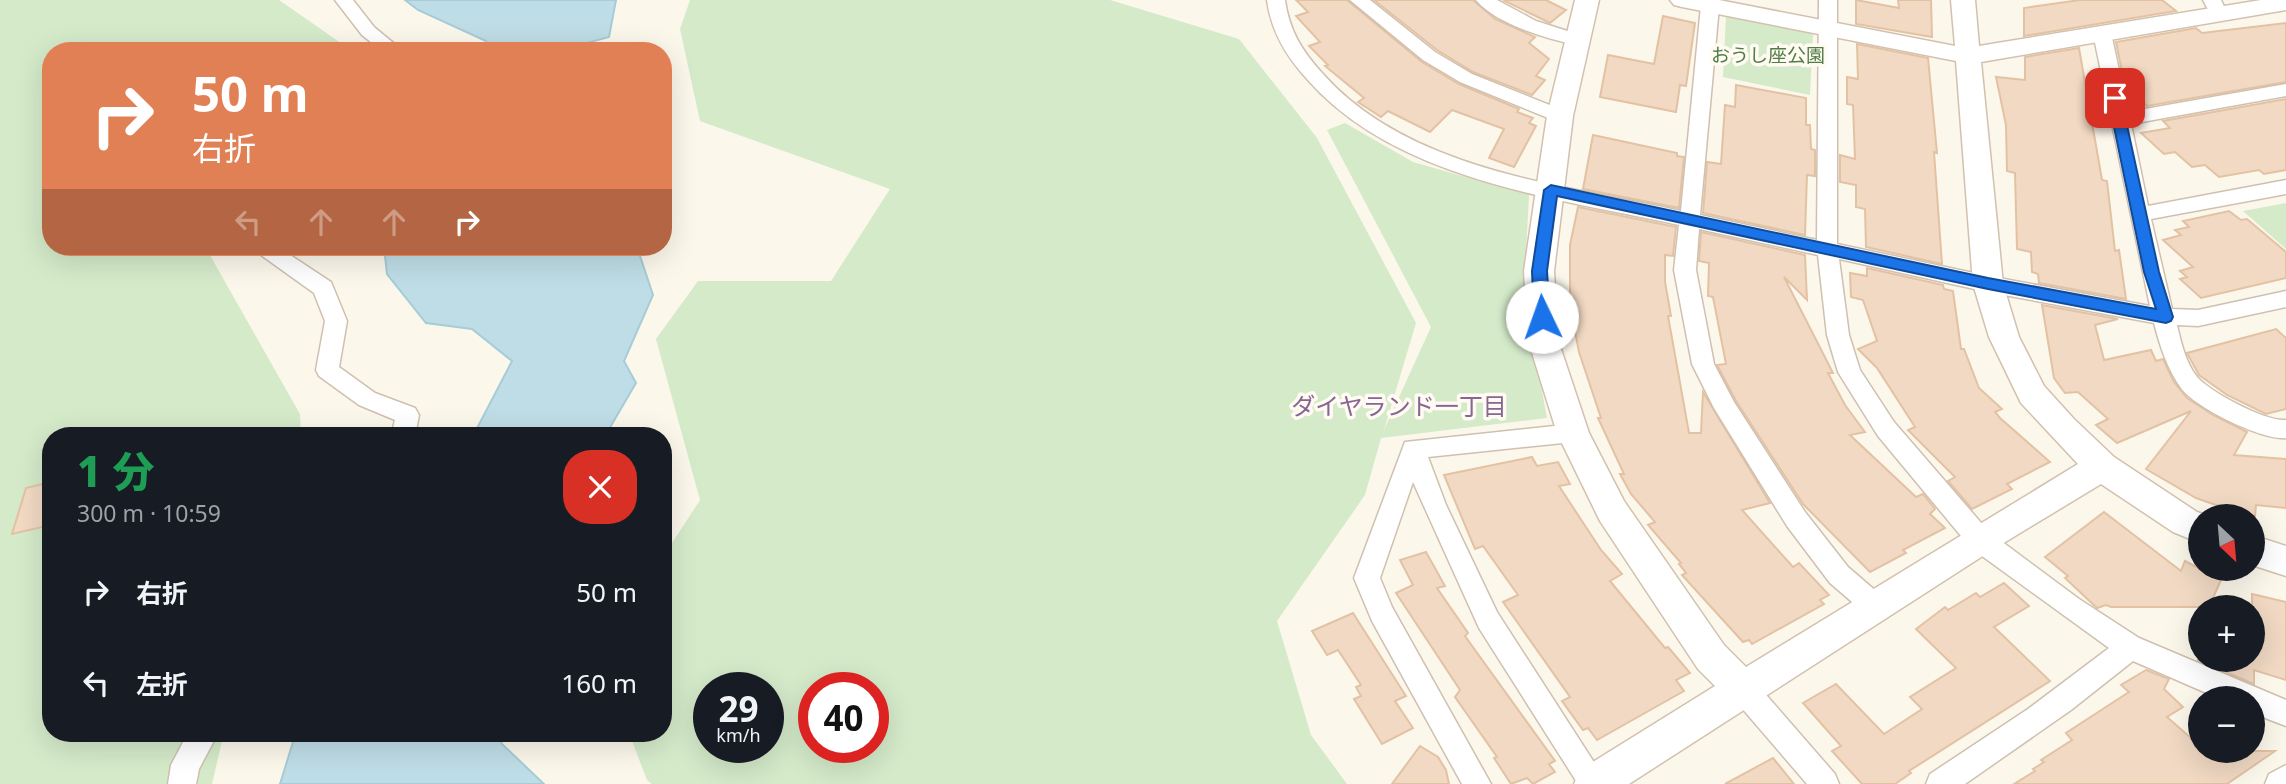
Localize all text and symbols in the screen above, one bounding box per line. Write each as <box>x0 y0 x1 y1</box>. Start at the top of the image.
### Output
park label: おうし座公園 <box>1711 42 1825 68</box>
text: 50 m <box>192 60 309 126</box>
pin <box>2085 68 2145 128</box>
icon: right <box>77 70 168 161</box>
icon: arrive <box>2096 79 2134 117</box>
text: 右折 <box>192 126 256 169</box>
icon: left <box>229 203 267 241</box>
icon: ahead <box>302 203 340 241</box>
icon: ahead <box>375 203 413 241</box>
icon: right <box>448 203 486 241</box>
position arrow <box>1505 280 1579 354</box>
district label: ダイヤランド一丁目 <box>1291 389 1507 422</box>
text: 1 分 <box>77 442 154 499</box>
button: close <box>563 450 637 524</box>
text: 300 m · 10:59 <box>77 497 221 529</box>
north arrow <box>2188 504 2264 581</box>
map controls <box>2188 504 2265 763</box>
icon: right <box>77 573 115 611</box>
text: 50 m <box>576 574 637 610</box>
text: 右折 <box>136 575 188 611</box>
button: + <box>2188 595 2265 672</box>
icon: left <box>77 664 115 702</box>
text: 160 m <box>561 665 637 701</box>
text: 左折 <box>136 666 188 702</box>
speed limit sign: 40 <box>798 672 889 763</box>
text: 29 <box>718 685 759 732</box>
button: − <box>2188 686 2265 763</box>
text: km/h <box>716 723 761 747</box>

